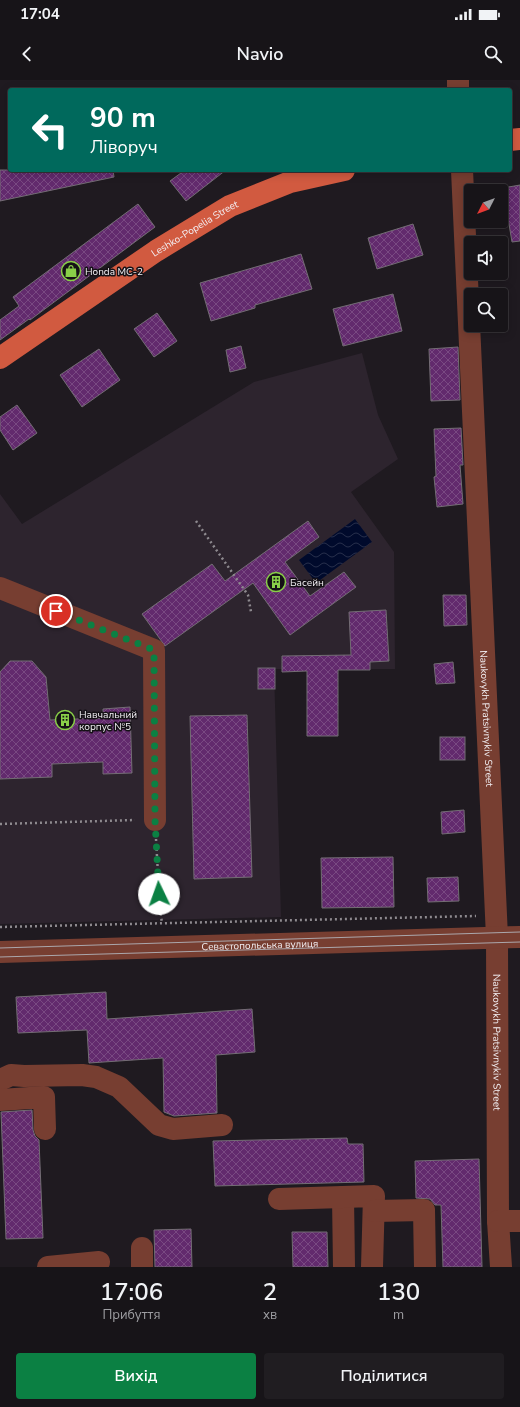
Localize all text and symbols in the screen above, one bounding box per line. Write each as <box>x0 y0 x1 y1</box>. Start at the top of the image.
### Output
text: 17:04 <box>20 4 60 24</box>
text: Navio <box>237 42 283 66</box>
icon: back <box>16 43 38 65</box>
icon: search <box>482 43 504 65</box>
text: 90 m <box>90 99 156 137</box>
icon: left <box>24 104 76 156</box>
text: Ліворуч <box>90 135 158 159</box>
north arrow <box>464 184 508 228</box>
map controls <box>464 184 508 332</box>
street label: Leshko-Popelia Street <box>149 197 241 260</box>
button: sound <box>464 236 508 280</box>
shop icon: Honda МС-2 <box>60 260 82 282</box>
place label: Honda МС-2 <box>85 265 143 279</box>
button: search <box>464 288 508 332</box>
building icon: Басейн <box>265 571 287 593</box>
place label: Басейн <box>290 576 324 590</box>
pin <box>39 594 73 628</box>
icon: arrive <box>45 600 67 622</box>
street label: Naukovykh Pratsivnykiv Street <box>476 650 496 787</box>
place label: Навчальний корпус №5 <box>79 708 137 734</box>
building icon: Навчальний корпус №5 <box>54 709 76 731</box>
position arrow <box>138 873 180 915</box>
street label: Севастопольська вулиця <box>201 937 319 954</box>
street label: Naukovykh Pratsivnykiv Street <box>489 974 504 1111</box>
text: 17:06 <box>100 1276 163 1308</box>
text: 2 <box>263 1276 277 1308</box>
text: 130 <box>377 1276 420 1308</box>
text: Прибуття <box>102 1306 160 1324</box>
text: хв <box>263 1306 277 1324</box>
text: m <box>393 1306 404 1324</box>
button: Вихід <box>16 1353 256 1399</box>
button: Поділитися <box>264 1353 504 1399</box>

